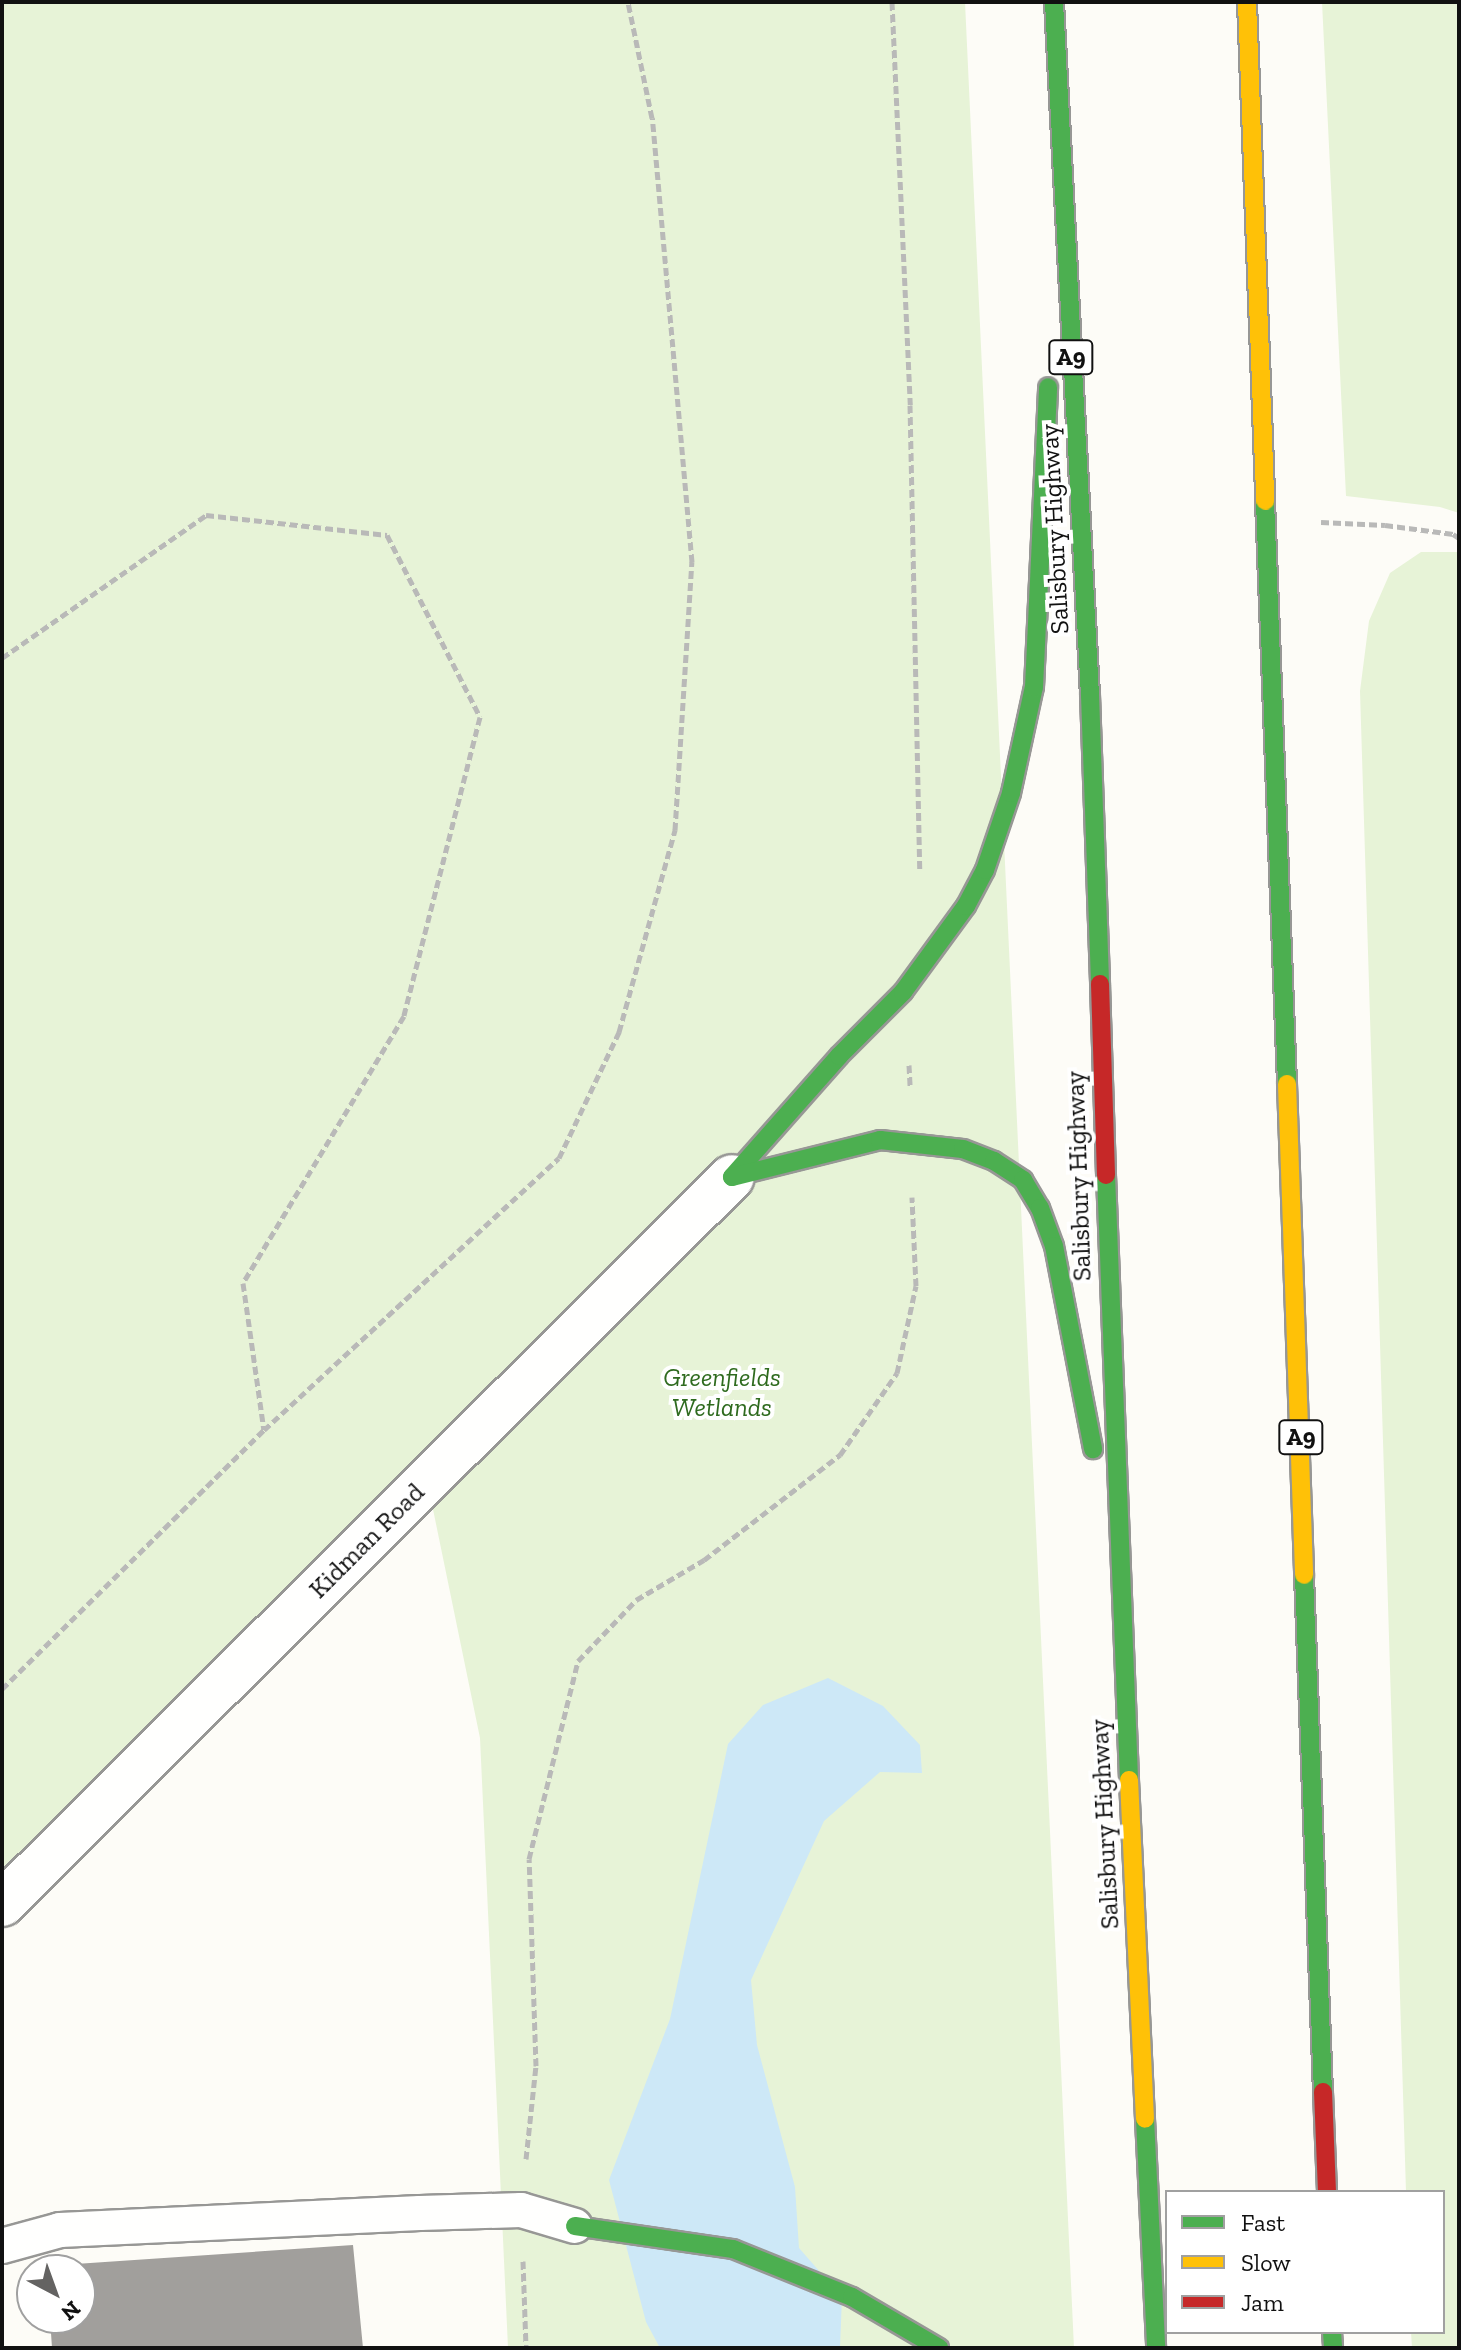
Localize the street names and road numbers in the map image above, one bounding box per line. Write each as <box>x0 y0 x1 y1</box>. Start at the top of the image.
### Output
road number: A9 <box>1047 337 1095 377</box>
street label: Salisbury Highway <box>1034 423 1076 635</box>
street label: Salisbury Highway <box>1060 1070 1098 1282</box>
road number: A9 <box>1277 1417 1325 1457</box>
street label: Kidman Road <box>303 1477 431 1605</box>
street label: Salisbury Highway <box>1084 1718 1126 1930</box>

